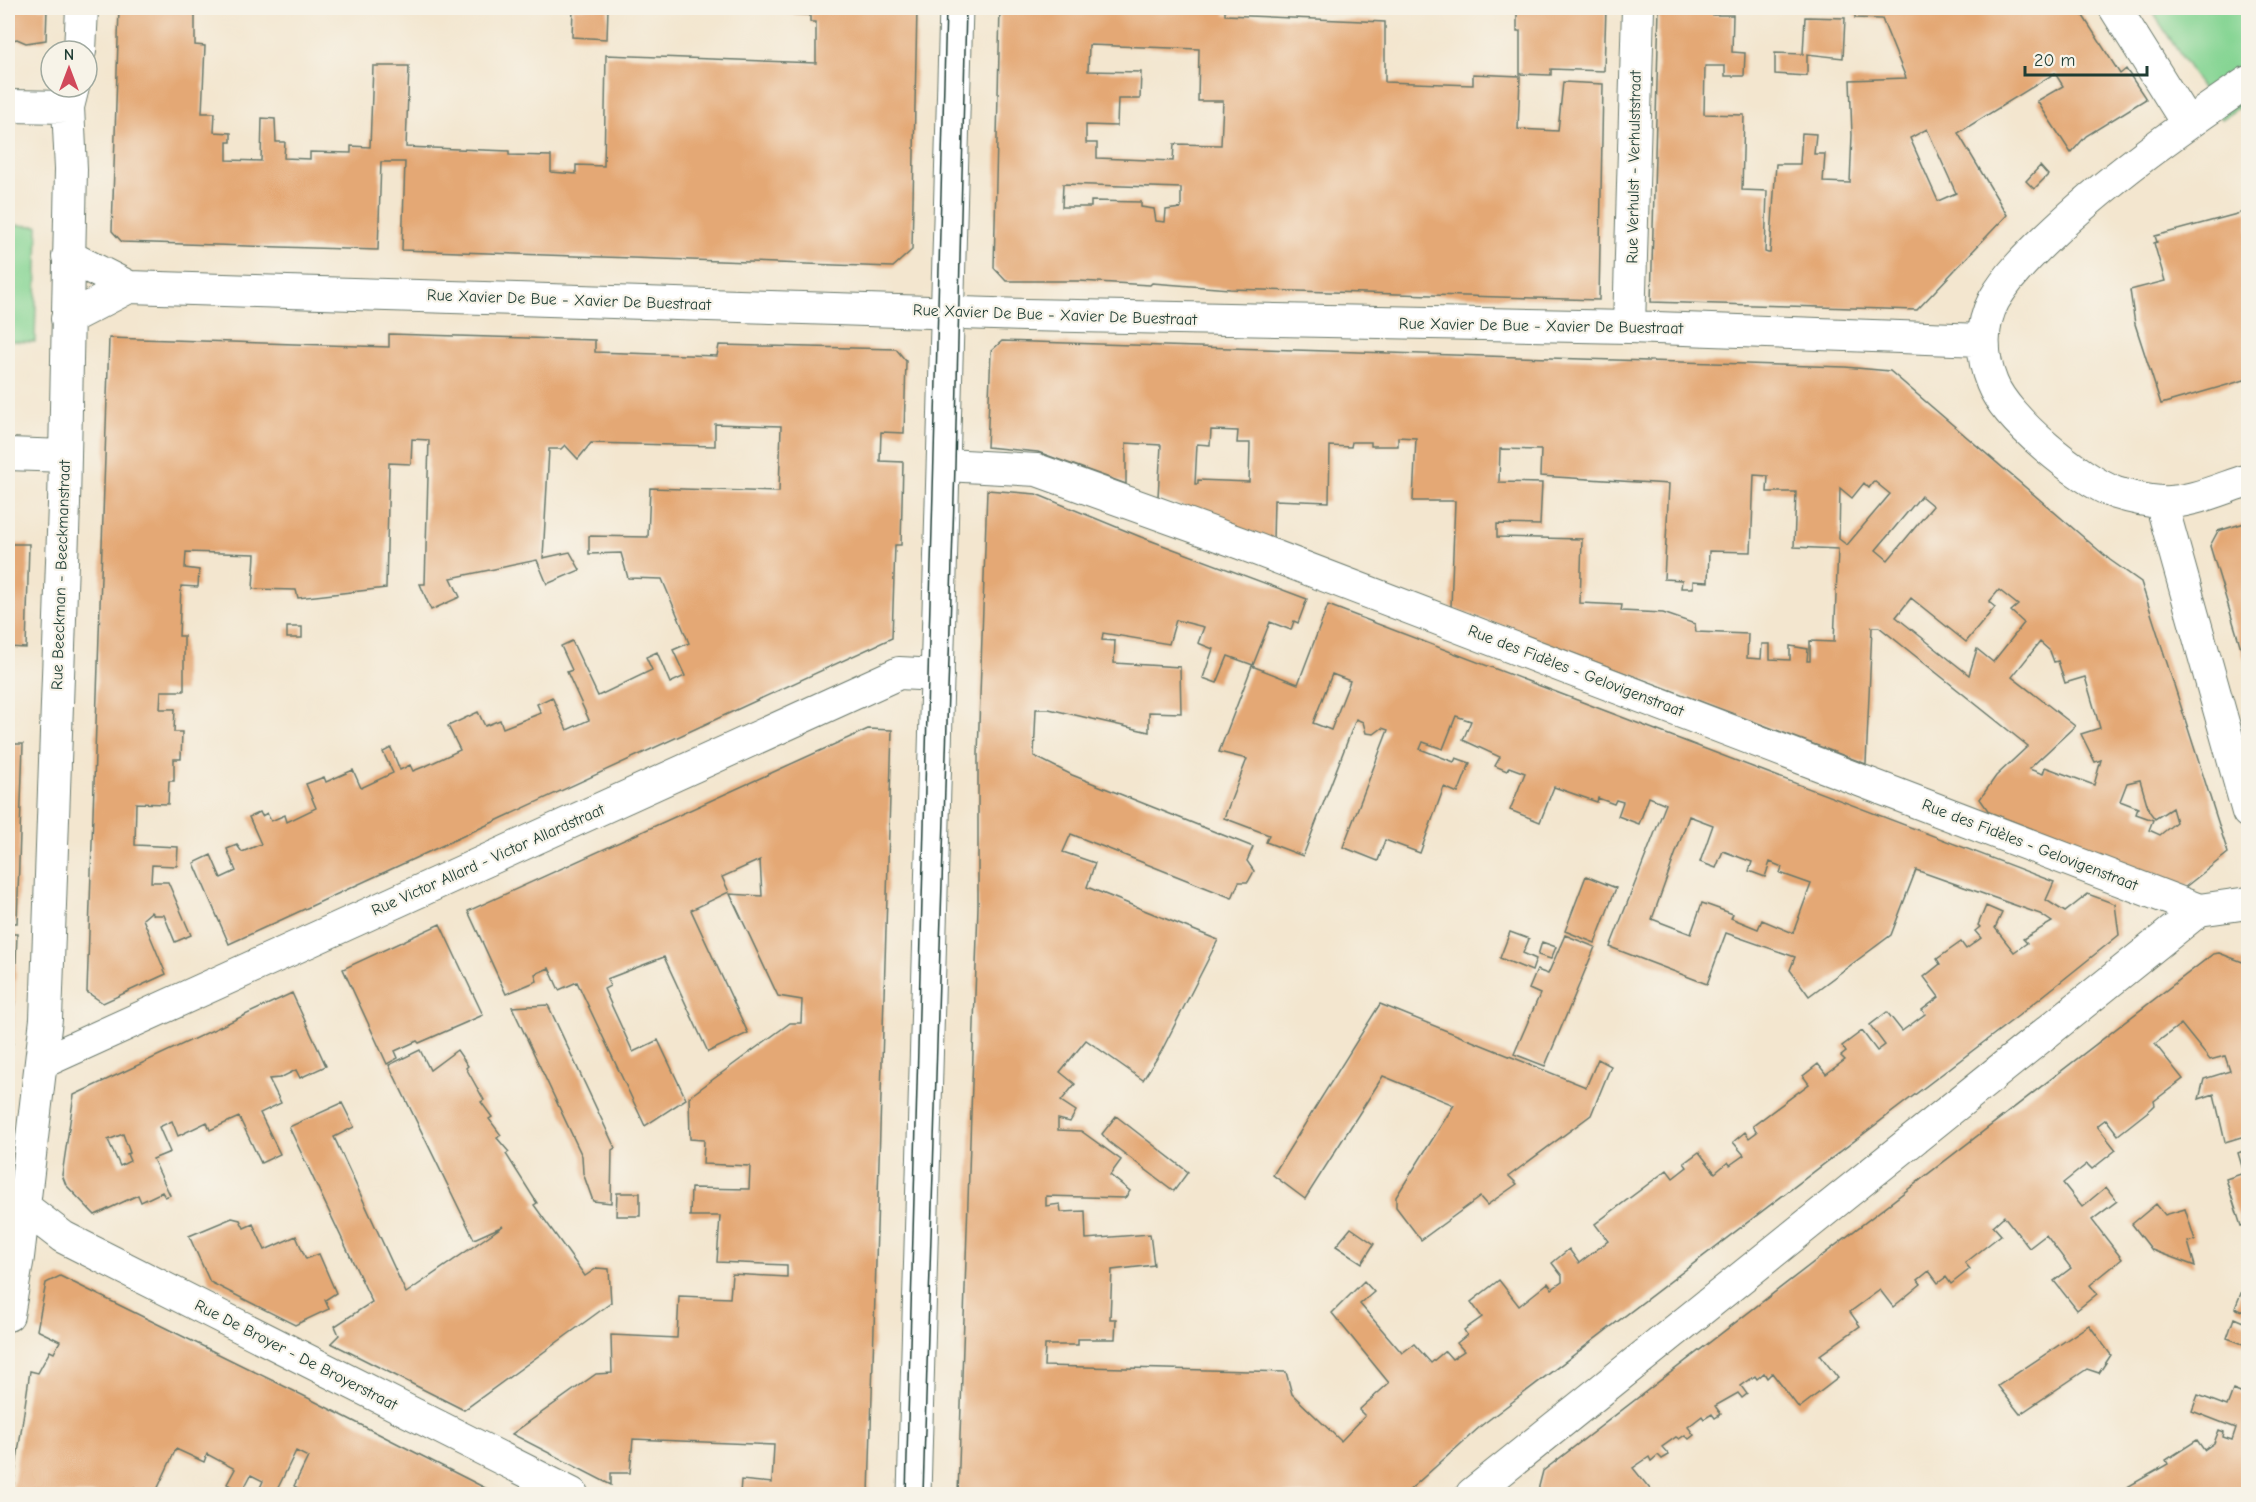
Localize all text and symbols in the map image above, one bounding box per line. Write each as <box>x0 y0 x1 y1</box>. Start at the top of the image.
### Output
north arrow <box>39 39 99 99</box>
scale bar <box>2025 39 2146 77</box>
text: N <box>64 46 74 64</box>
text: 20 m <box>2034 50 2075 71</box>
street label: Rue Verhulst - Verhulststraat <box>1623 70 1645 264</box>
street label: Rue Xavier De Bue - Xavier De Buestraat <box>427 286 712 314</box>
street label: Rue Xavier De Bue - Xavier De Buestraat <box>913 301 1198 329</box>
street label: Rue Xavier De Bue - Xavier De Buestraat <box>1399 315 1684 337</box>
street label: Rue Beeckman - Beeckmanstraat <box>48 459 74 690</box>
street label: Rue des Fidèles - Gelovigenstraat <box>1466 621 1687 721</box>
street label: Rue des Fidèles - Gelovigenstraat <box>1920 795 2141 895</box>
street label: Rue Victor Allard - Victor Allardstraat <box>369 800 607 920</box>
street label: Rue De Broyer - De Broyerstraat <box>192 1296 401 1414</box>

